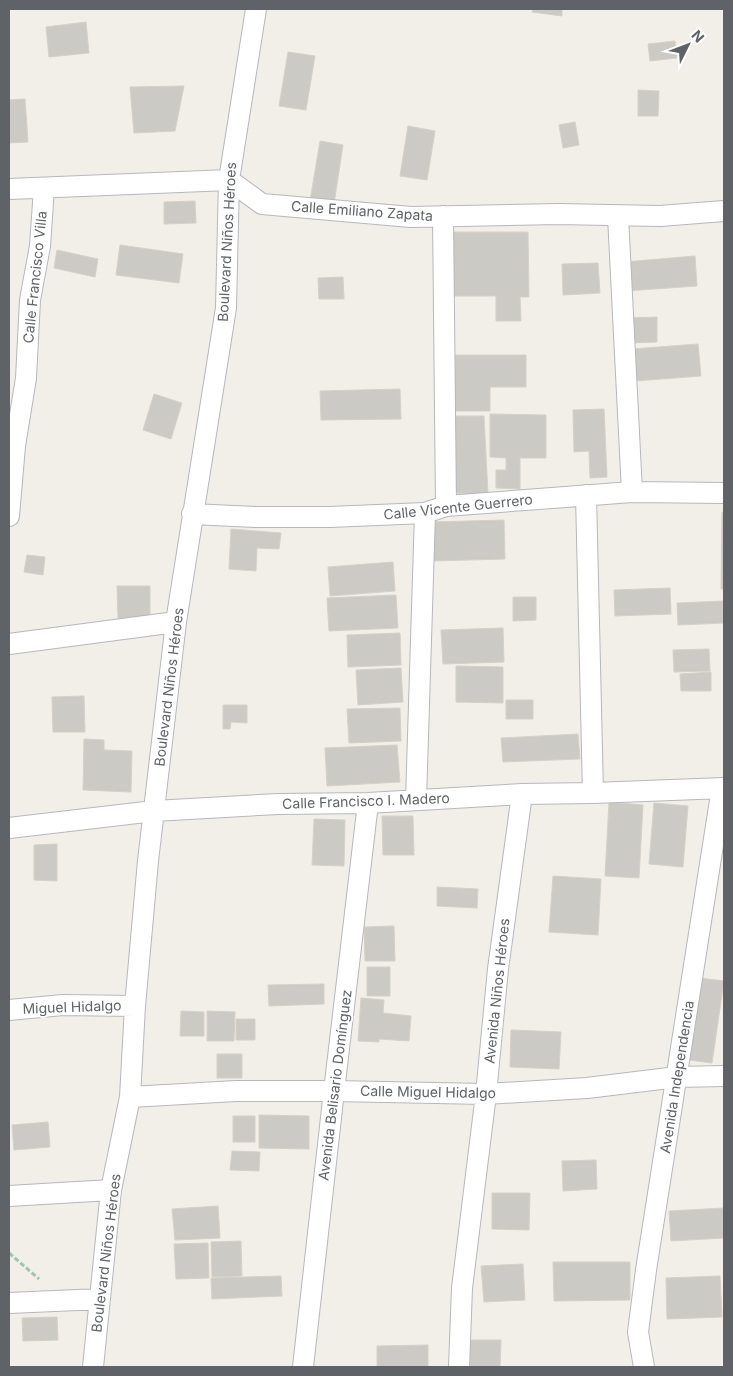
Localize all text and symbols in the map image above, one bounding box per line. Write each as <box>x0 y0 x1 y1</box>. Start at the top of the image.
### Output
north arrow <box>663 20 713 70</box>
text: N <box>688 26 708 46</box>
street label: Boulevard Niños Héroes <box>214 162 239 322</box>
street label: Calle Emiliano Zapata <box>291 197 433 224</box>
street label: Calle Francisco Villa <box>19 210 50 344</box>
street label: Calle Vicente Guerrero <box>382 490 533 523</box>
street label: Boulevard Niños Héroes <box>150 607 187 767</box>
street label: Calle Francisco I. Madero <box>282 789 450 812</box>
street label: Avenida Niños Héroes <box>480 917 513 1064</box>
street label: Avenida Belisario Domínguez <box>314 989 355 1181</box>
street label: Miguel Hidalgo <box>22 996 122 1017</box>
street label: Avenida Independencia <box>656 999 697 1155</box>
street label: Calle Miguel Hidalgo <box>360 1082 496 1101</box>
street label: Boulevard Niños Héroes <box>87 1173 124 1333</box>

